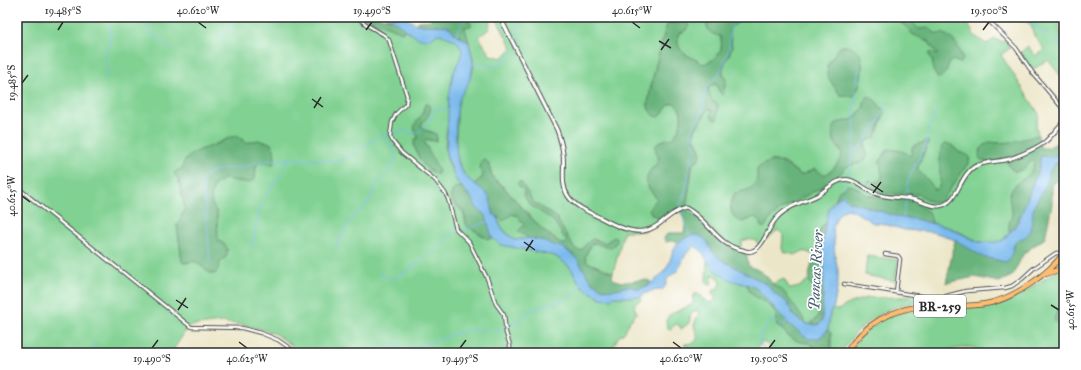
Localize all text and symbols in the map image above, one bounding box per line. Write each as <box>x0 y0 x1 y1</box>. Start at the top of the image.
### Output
text: 19.485°S <box>45 5 81 17</box>
text: 40.620°W <box>177 5 220 17</box>
text: 19.490°S <box>353 5 391 17</box>
text: 40.615°W <box>612 5 653 17</box>
text: 19.500°S <box>971 5 1008 17</box>
text: 19.485°S <box>6 65 18 101</box>
text: 40.625°W <box>6 175 18 217</box>
water label: Pancas River <box>805 229 827 311</box>
text: 40.615°W <box>1065 289 1077 330</box>
road number: BR-259 <box>914 295 966 317</box>
text: 19.490°S <box>133 353 171 365</box>
text: 40.625°W <box>226 353 268 365</box>
text: 19.495°S <box>442 353 478 365</box>
text: 40.620°W <box>660 353 703 365</box>
text: 19.500°S <box>751 353 788 365</box>

